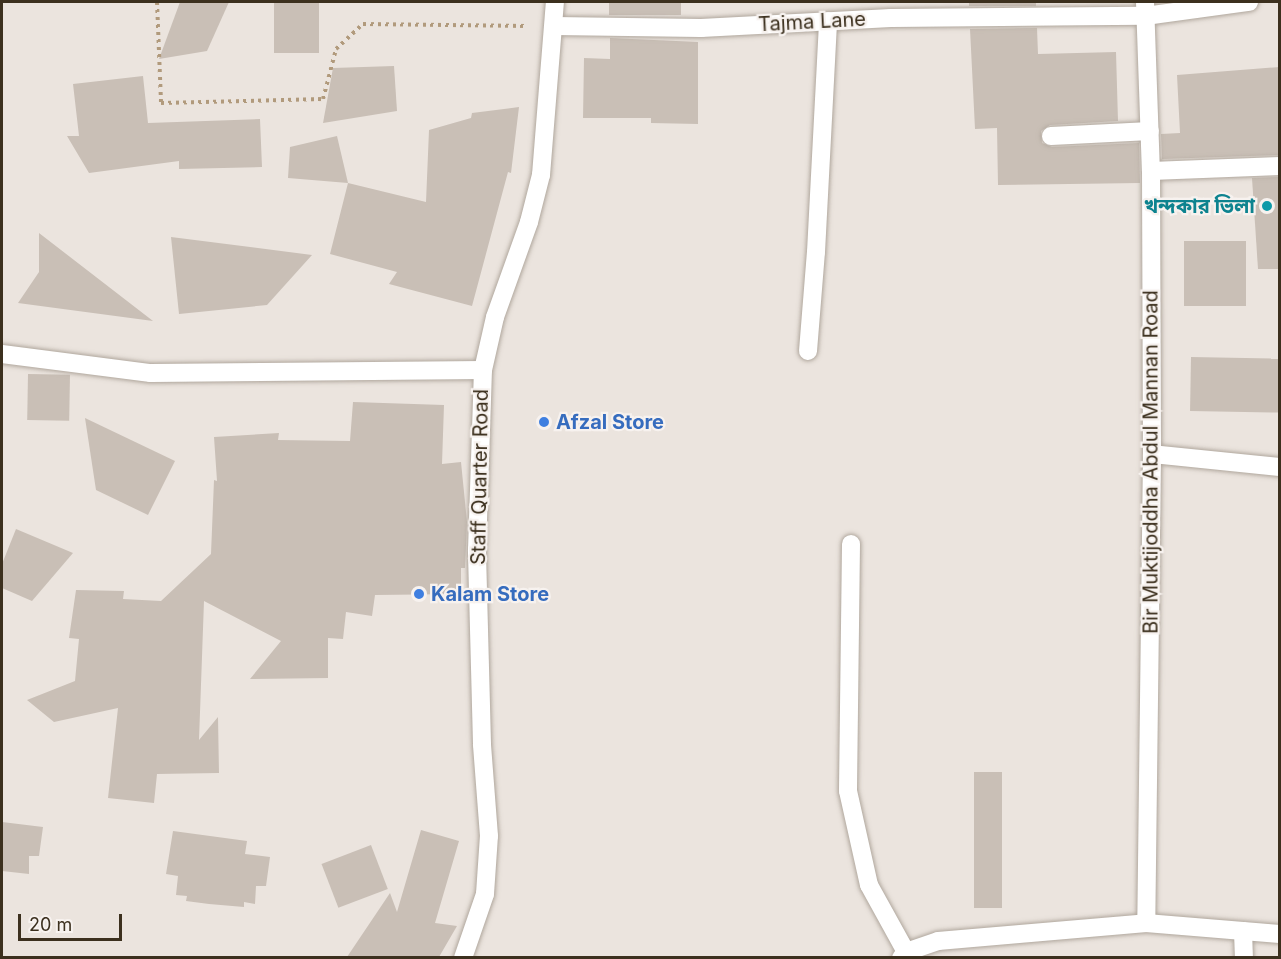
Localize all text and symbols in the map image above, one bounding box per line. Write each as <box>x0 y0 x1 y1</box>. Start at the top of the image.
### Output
street label: Tajma Lane <box>757 7 867 37</box>
place label: খন্দকার ভিলা <box>1144 194 1255 218</box>
marker: খন্দকার ভিলা <box>1260 199 1274 213</box>
street label: Bir Muktijoddha Abdul Mannan Road <box>1139 290 1163 634</box>
street label: Staff Quarter Road <box>466 389 494 565</box>
place label: Afzal Store <box>556 410 664 434</box>
marker: Afzal Store <box>537 415 551 429</box>
place label: Kalam Store <box>431 582 549 606</box>
marker: Kalam Store <box>412 587 426 601</box>
scale bar <box>21 902 124 940</box>
text: 20 m <box>29 914 72 935</box>

